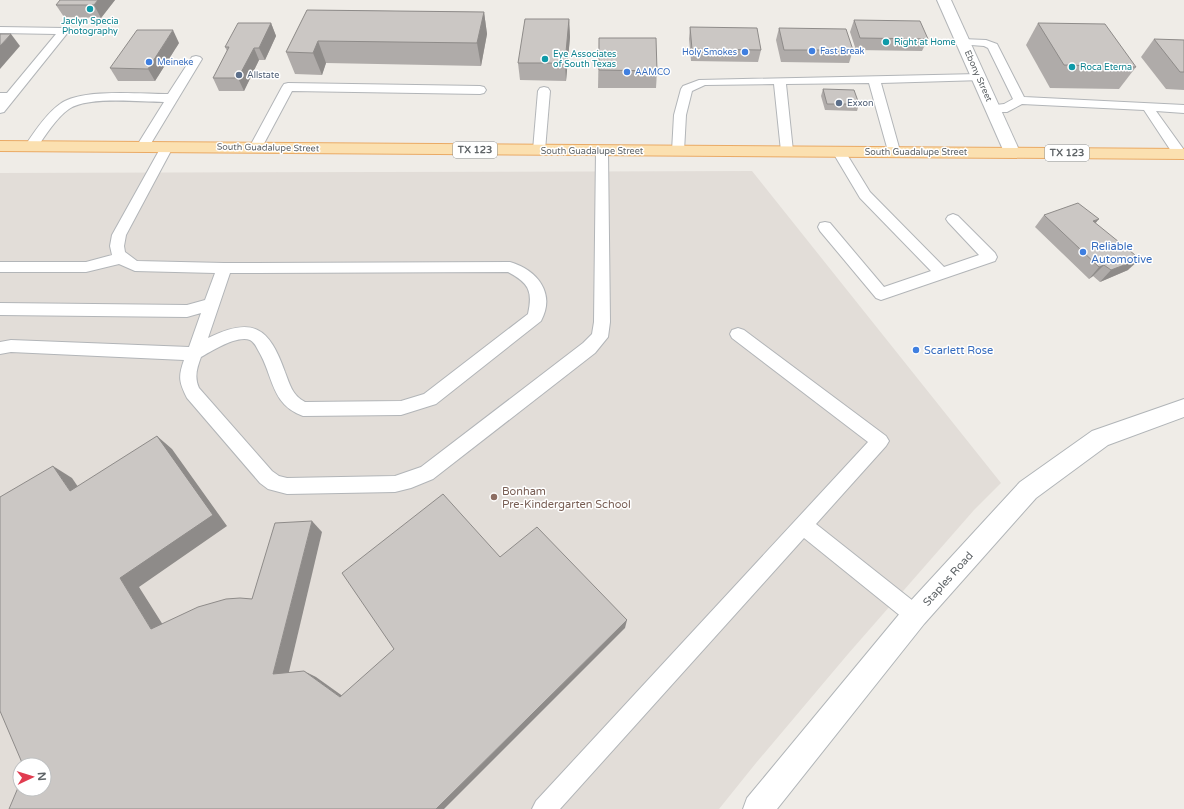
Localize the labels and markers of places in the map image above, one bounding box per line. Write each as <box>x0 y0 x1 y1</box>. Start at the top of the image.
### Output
marker: Jaclyn Specia Photography <box>85 4 95 14</box>
place label: Jaclyn Specia Photography <box>61 16 119 37</box>
marker: Right at Home <box>881 37 891 47</box>
place label: Right at Home <box>894 37 956 48</box>
marker: Fast Break <box>807 46 817 56</box>
place label: Fast Break <box>820 46 865 57</box>
place label: Holy Smokes <box>682 47 737 58</box>
marker: Holy Smokes <box>740 47 750 57</box>
place label: Eye Associates of South Texas <box>553 49 616 70</box>
marker: Eye Associates of South Texas <box>540 54 550 64</box>
marker: Meineke <box>144 57 154 67</box>
place label: Meineke <box>157 57 193 68</box>
marker: Roca Eterna <box>1067 62 1077 72</box>
place label: Roca Eterna <box>1080 62 1132 73</box>
marker: AAMCO <box>622 67 632 77</box>
place label: AAMCO <box>635 67 670 78</box>
marker: Allstate <box>234 70 244 80</box>
place label: Allstate <box>247 70 279 81</box>
marker: Exxon <box>834 98 844 108</box>
place label: Exxon <box>847 98 873 109</box>
place label: Reliable Automotive <box>1091 240 1152 266</box>
marker: Reliable Automotive <box>1078 247 1088 257</box>
place label: Scarlett Rose <box>924 344 993 357</box>
marker: Scarlett Rose <box>911 345 921 355</box>
place label: Bonham Pre-Kindergarten School <box>502 485 631 511</box>
marker: Bonham Pre-Kindergarten School <box>489 492 499 502</box>

